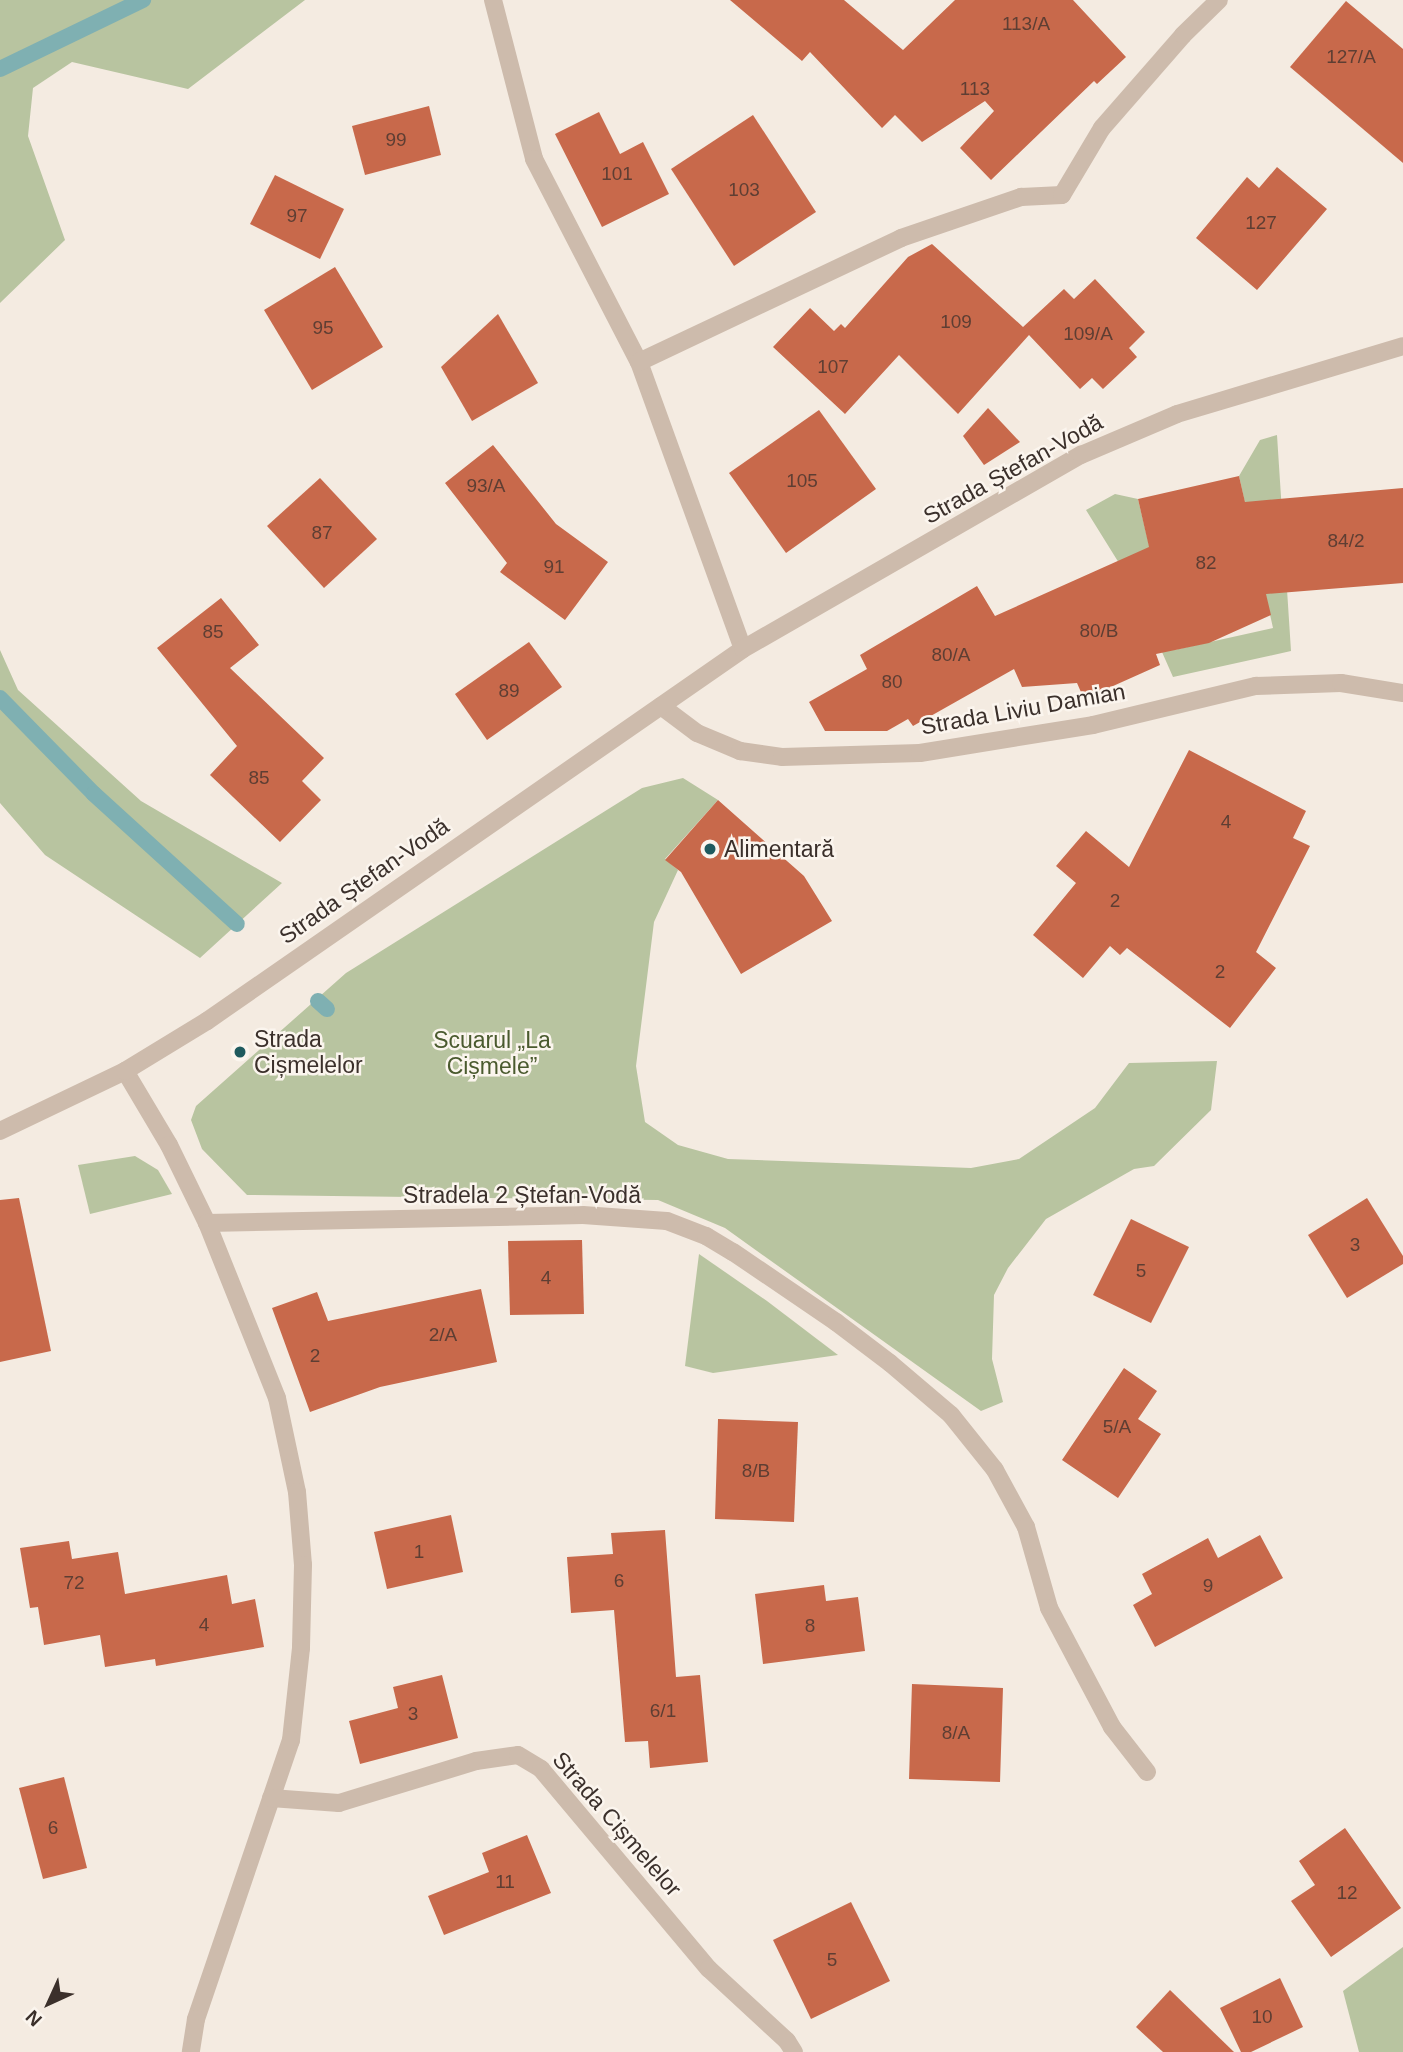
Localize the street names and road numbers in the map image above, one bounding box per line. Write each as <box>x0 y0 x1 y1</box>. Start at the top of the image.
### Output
street label: Strada Ștefan-Vodă <box>919 408 1107 530</box>
street label: Strada Liviu Damian <box>919 677 1127 741</box>
street label: Strada Ștefan-Vodă <box>274 812 454 950</box>
street label: Stradela 2 Ștefan-Vodă <box>403 1181 641 1209</box>
street label: Strada Cișmelelor <box>547 1746 687 1902</box>

